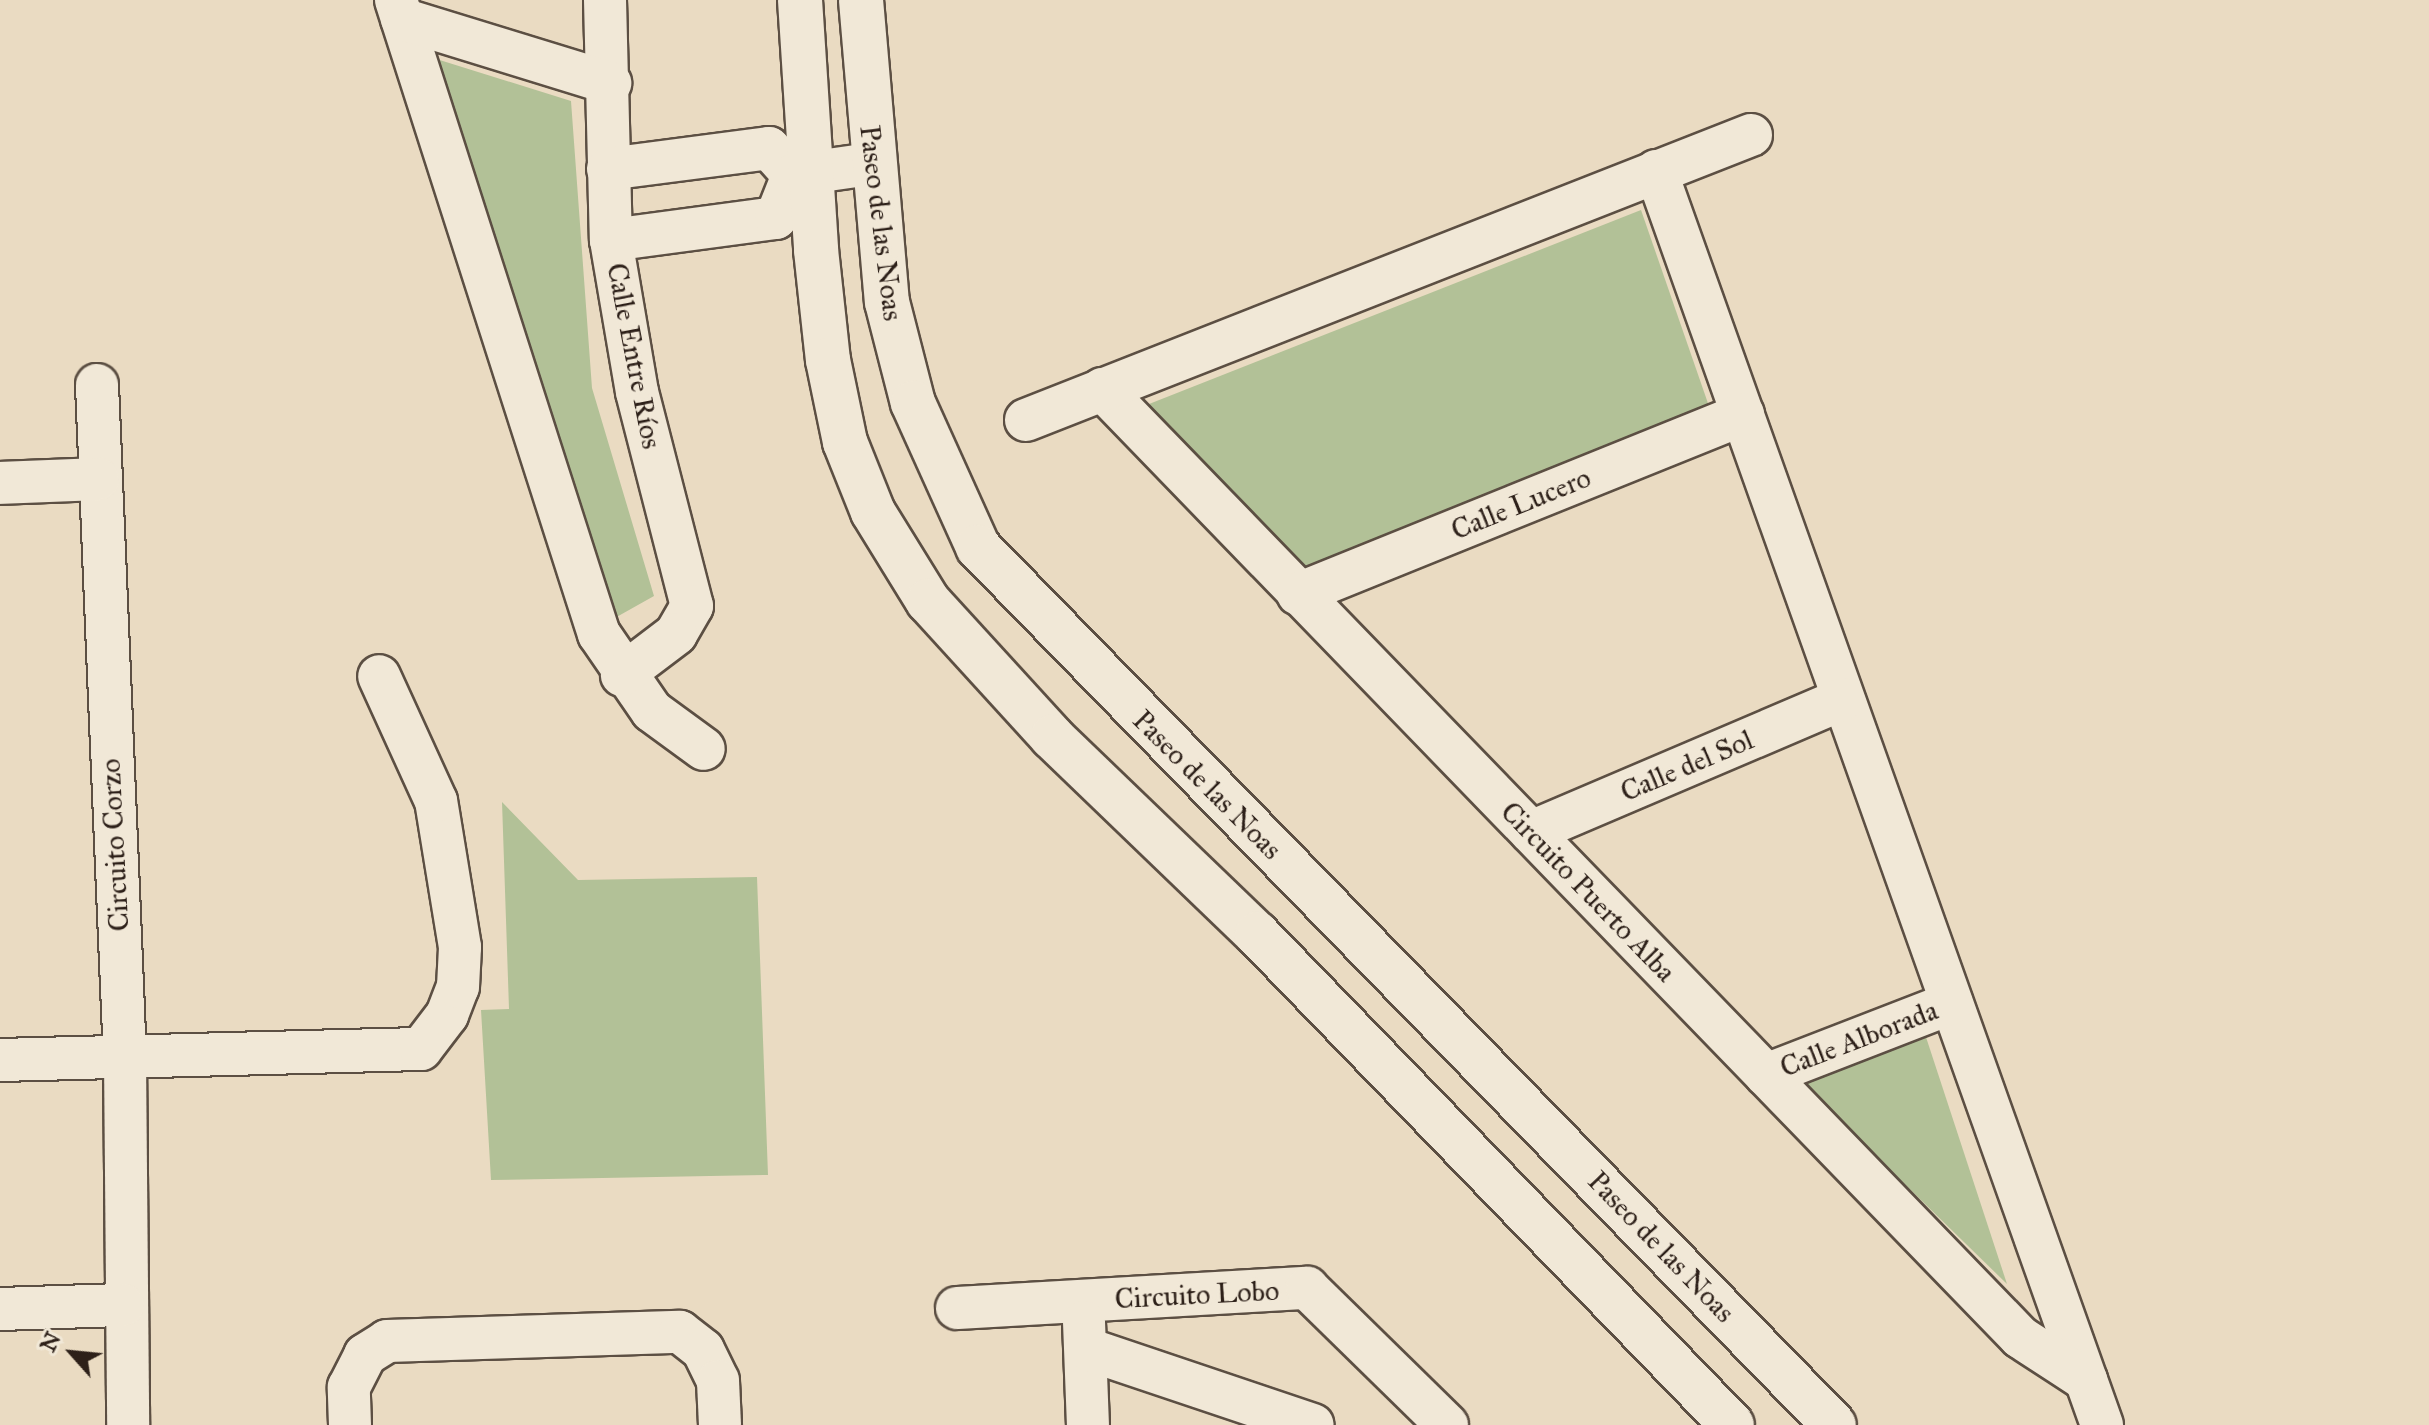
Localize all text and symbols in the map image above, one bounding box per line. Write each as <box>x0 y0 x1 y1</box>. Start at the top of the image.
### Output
street label: Paseo de las Noas <box>852 123 910 323</box>
street label: Calle Entre Ríos <box>600 260 668 452</box>
street label: Calle Lucero <box>1446 461 1596 547</box>
street label: Paseo de las Noas <box>1126 704 1288 866</box>
street label: Calle del Sol <box>1616 723 1758 809</box>
street label: Circuito Corzo <box>94 758 136 932</box>
street label: Circuito Puerto Alba <box>1494 795 1682 989</box>
street label: Calle Alborada <box>1775 994 1943 1084</box>
street label: Paseo de las Noas <box>1581 1165 1741 1329</box>
street label: Circuito Lobo <box>1114 1274 1280 1316</box>
north arrow <box>32 1313 112 1393</box>
text: N <box>34 1327 66 1356</box>

